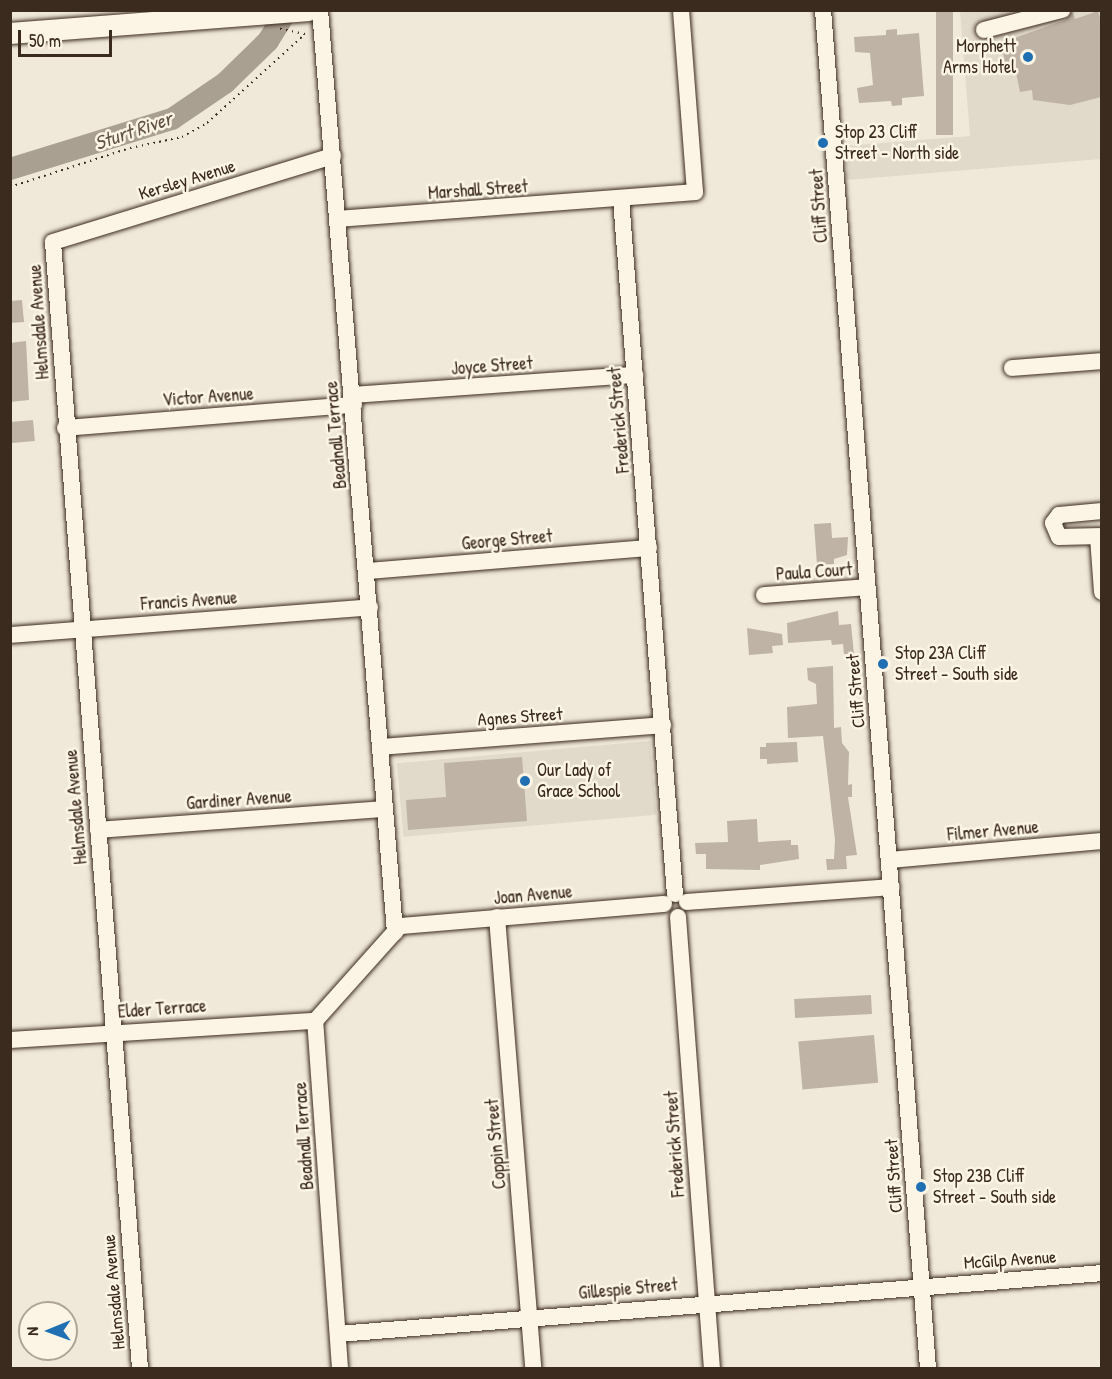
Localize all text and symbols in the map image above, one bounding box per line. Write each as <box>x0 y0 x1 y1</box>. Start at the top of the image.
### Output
scale bar <box>21 18 116 56</box>
text: 50 m <box>29 28 61 53</box>
place label: Morphett Arms Hotel <box>943 36 1016 78</box>
marker: Morphett Arms Hotel <box>1021 50 1035 64</box>
water label: Sturt River <box>91 106 175 154</box>
place label: Stop 23 Cliff Street - North side <box>835 122 959 164</box>
marker: Stop 23 Cliff Street - North side <box>816 136 830 150</box>
street label: Kersley Avenue <box>136 155 238 205</box>
street label: Cliff Street <box>806 168 832 244</box>
street label: Marshall Street <box>427 176 529 204</box>
street label: Helmsdale Avenue <box>24 264 54 380</box>
street label: Joyce Street <box>450 352 534 380</box>
street label: Frederick Street <box>604 366 634 474</box>
street label: Beadnall Terrace <box>321 380 351 490</box>
street label: Victor Avenue <box>162 383 254 411</box>
street label: George Street <box>461 525 553 555</box>
street label: Paula Court <box>775 559 853 585</box>
street label: Francis Avenue <box>140 587 238 615</box>
place label: Stop 23A Cliff Street - South side <box>895 643 1018 686</box>
street label: Cliff Street <box>842 653 870 729</box>
marker: Stop 23A Cliff Street - South side <box>876 657 890 671</box>
street label: Agnes Street <box>477 703 563 731</box>
street label: Helmsdale Avenue <box>60 749 92 865</box>
place label: Our Lady of Grace School <box>537 760 620 802</box>
marker: Our Lady of Grace School <box>518 774 532 788</box>
street label: Gardiner Avenue <box>186 786 292 814</box>
street label: Filmer Avenue <box>946 816 1040 846</box>
street label: Joan Avenue <box>493 881 573 909</box>
street label: Elder Terrace <box>117 995 207 1023</box>
street label: Beadnall Terrace <box>289 1081 319 1191</box>
street label: Frederick Street <box>661 1090 689 1198</box>
street label: Coppin Street <box>481 1098 511 1190</box>
street label: Cliff Street <box>881 1138 907 1214</box>
place label: Stop 23B Cliff Street - South side <box>933 1166 1056 1208</box>
marker: Stop 23B Cliff Street - South side <box>914 1180 928 1194</box>
street label: Helmsdale Avenue <box>98 1234 130 1350</box>
street label: McGilp Avenue <box>963 1246 1057 1274</box>
street label: Gillespie Street <box>578 1274 678 1304</box>
north arrow <box>18 1301 78 1361</box>
text: N <box>21 1327 43 1336</box>

